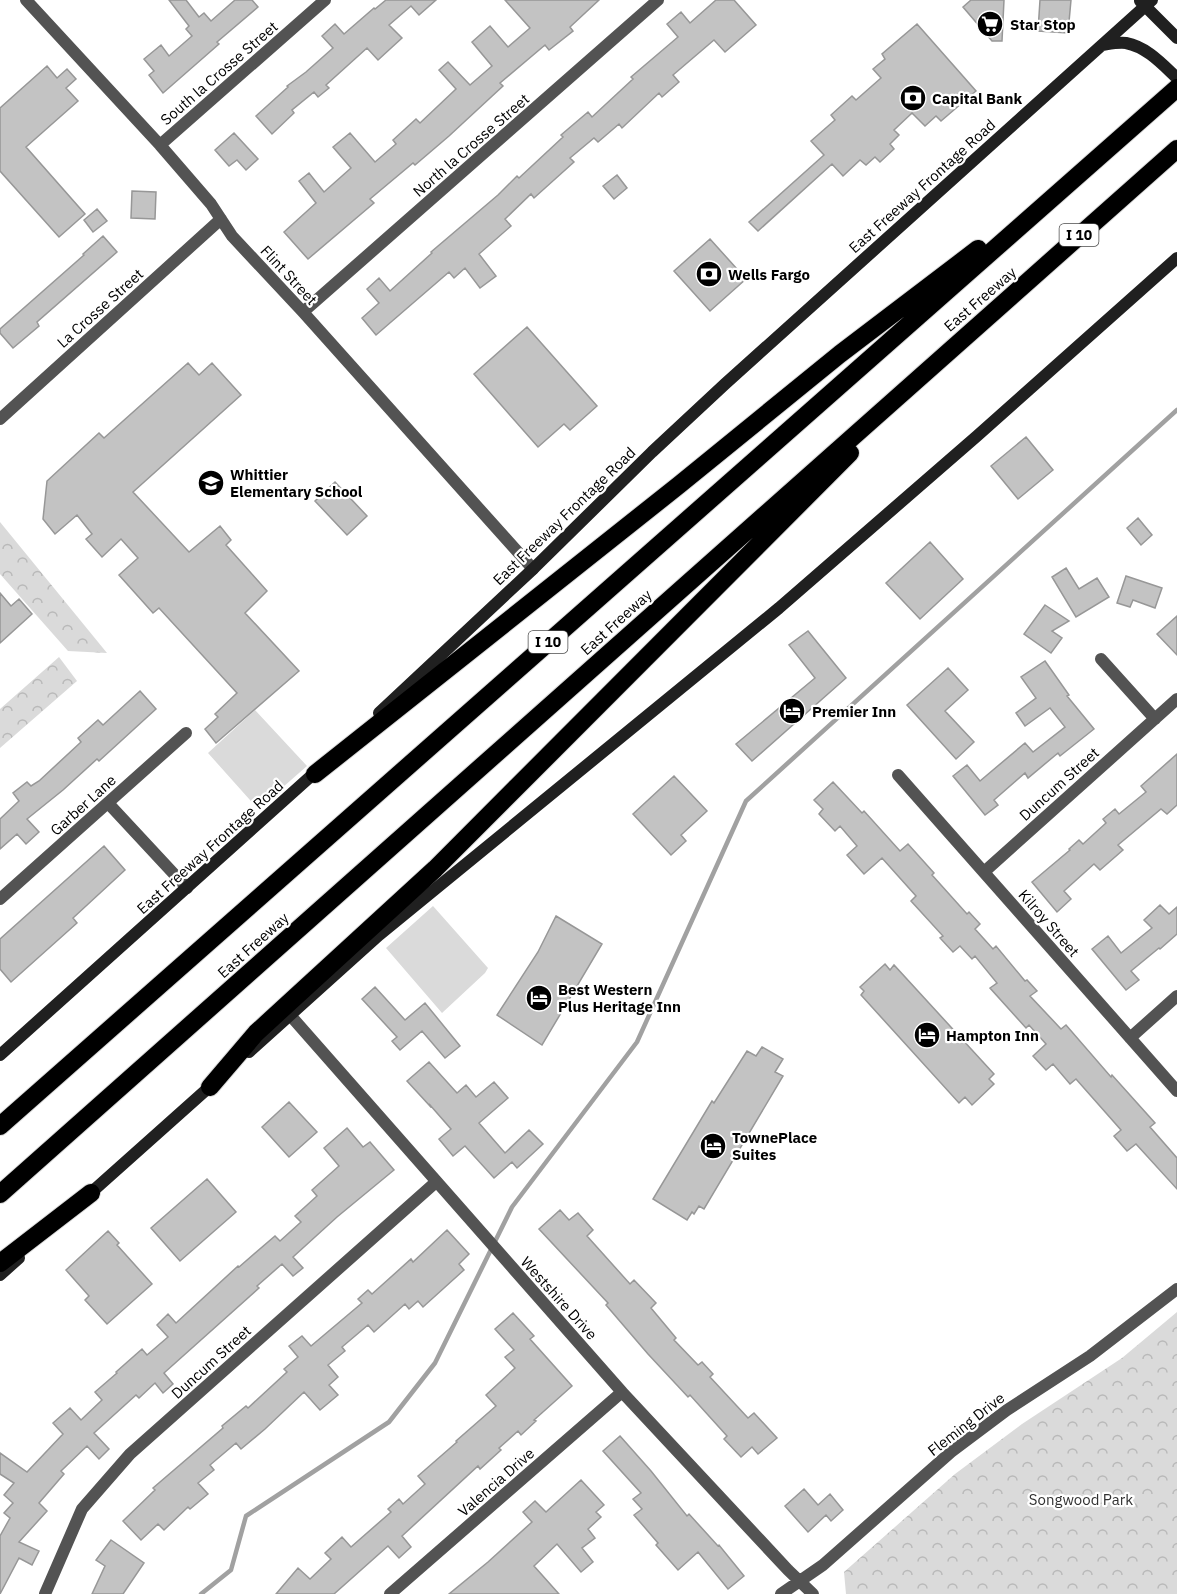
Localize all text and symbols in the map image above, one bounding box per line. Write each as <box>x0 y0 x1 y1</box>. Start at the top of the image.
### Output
supermarket icon: Star Stop <box>975 9 1005 39</box>
place label: Star Stop <box>1010 15 1076 34</box>
street label: South la Crosse Street <box>156 17 282 129</box>
bank icon: Capital Bank <box>898 83 928 113</box>
street label: North la Crosse Street <box>409 89 533 201</box>
place label: Capital Bank <box>932 89 1023 108</box>
street label: East Freeway Frontage Road <box>845 115 999 257</box>
road number: I 10 <box>1060 224 1098 246</box>
street label: Flint Street <box>257 241 321 309</box>
bank icon: Wells Fargo <box>694 259 724 289</box>
street label: East Freeway <box>940 262 1020 336</box>
street label: La Crosse Street <box>53 264 147 352</box>
place label: Wells Fargo <box>728 265 810 284</box>
street label: East Freeway Frontage Road <box>489 443 639 589</box>
place label: Whittier Elementary School <box>230 465 363 501</box>
school or university icon: Whittier Elementary School <box>196 468 226 498</box>
street label: East Freeway <box>576 585 656 659</box>
road number: I 10 <box>528 631 568 653</box>
hotel icon: Premier Inn <box>777 696 807 726</box>
place label: Premier Inn <box>812 702 896 721</box>
street label: Duncum Street <box>1015 743 1103 825</box>
street label: Garber Lane <box>46 770 120 840</box>
street label: East Freeway Frontage Road <box>133 776 287 918</box>
street label: Kilroy Street <box>1015 885 1083 961</box>
street label: East Freeway <box>213 908 293 982</box>
place label: Best Western Plus Heritage Inn <box>558 980 681 1016</box>
hotel icon: Best Western Plus Heritage Inn <box>524 983 554 1013</box>
hotel icon: Hampton Inn <box>912 1020 942 1050</box>
place label: Hampton Inn <box>946 1026 1039 1045</box>
place label: TownePlace Suites <box>732 1128 817 1164</box>
hotel icon: TownePlace Suites <box>698 1131 728 1161</box>
street label: Westshire Drive <box>517 1252 601 1344</box>
street label: Duncum Street <box>167 1321 255 1403</box>
street label: Fleming Drive <box>924 1388 1008 1460</box>
street label: Valencia Drive <box>454 1444 538 1520</box>
park label: Songwood Park <box>1029 1490 1133 1509</box>

